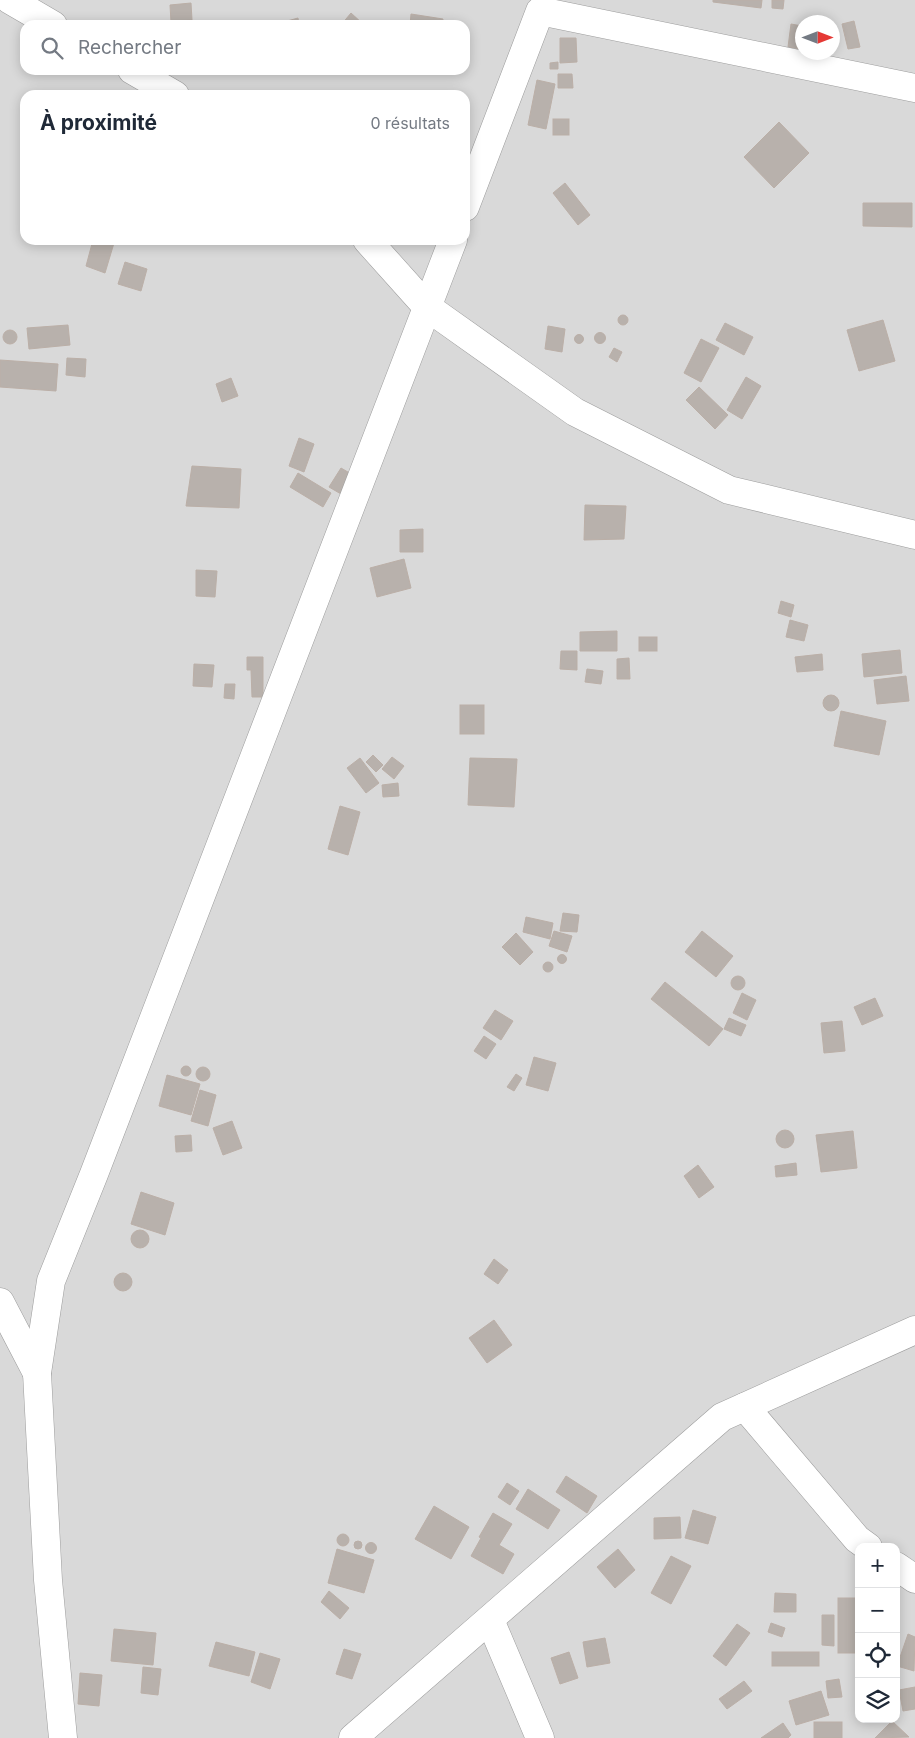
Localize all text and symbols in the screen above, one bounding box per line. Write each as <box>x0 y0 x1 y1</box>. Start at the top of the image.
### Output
north arrow <box>795 15 840 60</box>
search box <box>20 20 470 75</box>
icon: search <box>38 34 66 62</box>
text: Rechercher <box>78 36 181 59</box>
text: À proximité <box>40 110 157 135</box>
text: 0 résultats <box>370 113 450 133</box>
map controls <box>855 1543 900 1723</box>
button: + <box>855 1543 900 1588</box>
button: − <box>855 1588 900 1633</box>
button: locate <box>855 1633 900 1678</box>
button: layers <box>855 1678 900 1723</box>

